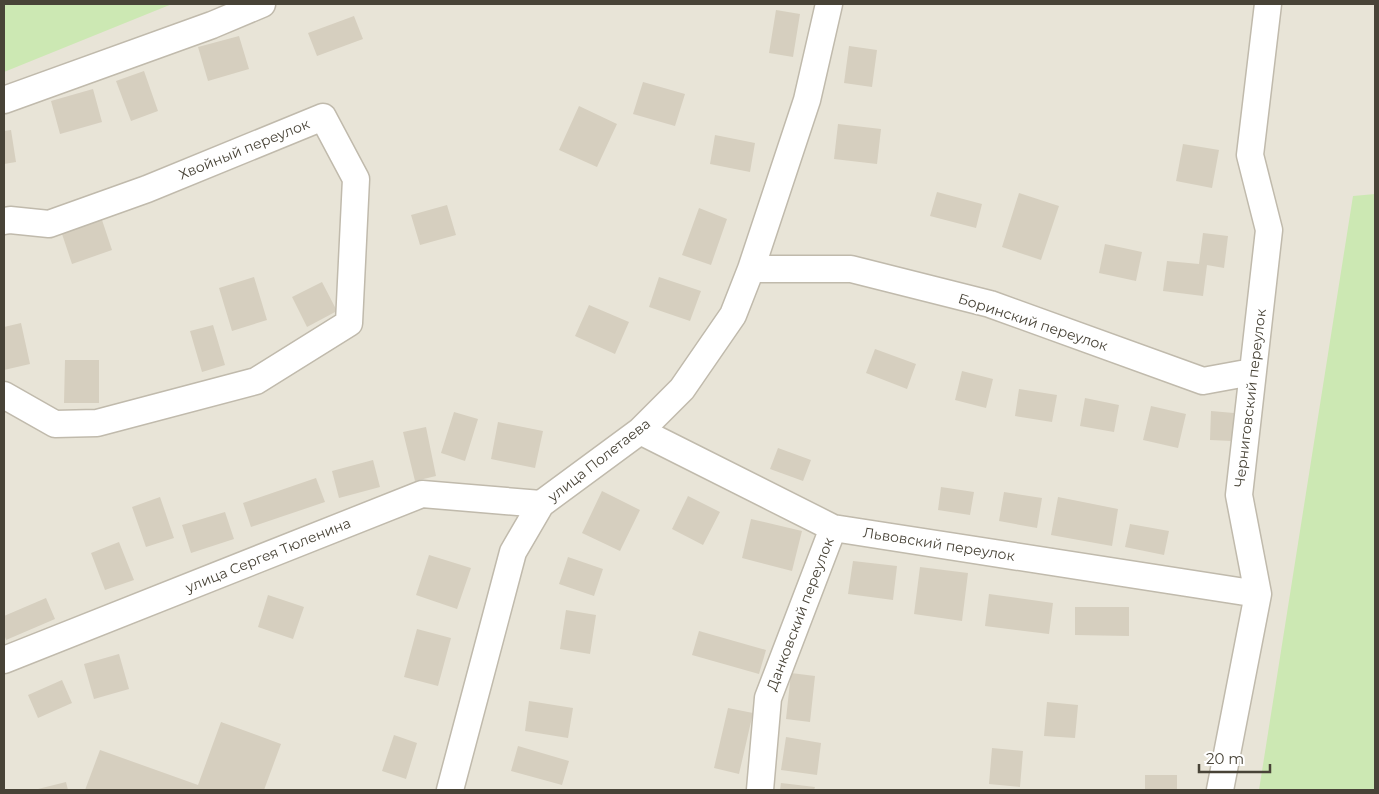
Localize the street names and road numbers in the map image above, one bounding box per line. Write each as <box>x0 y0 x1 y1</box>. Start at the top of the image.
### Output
street label: Хвойный переулок <box>176 115 312 183</box>
street label: Боринский переулок <box>956 289 1110 355</box>
street label: Черниговский переулок <box>1230 308 1270 488</box>
street label: улица Полетаева <box>543 414 654 506</box>
street label: улица Сергея Тюленина <box>182 514 353 597</box>
street label: Львовский переулок <box>862 523 1016 565</box>
street label: Данковский переулок <box>762 535 838 693</box>

